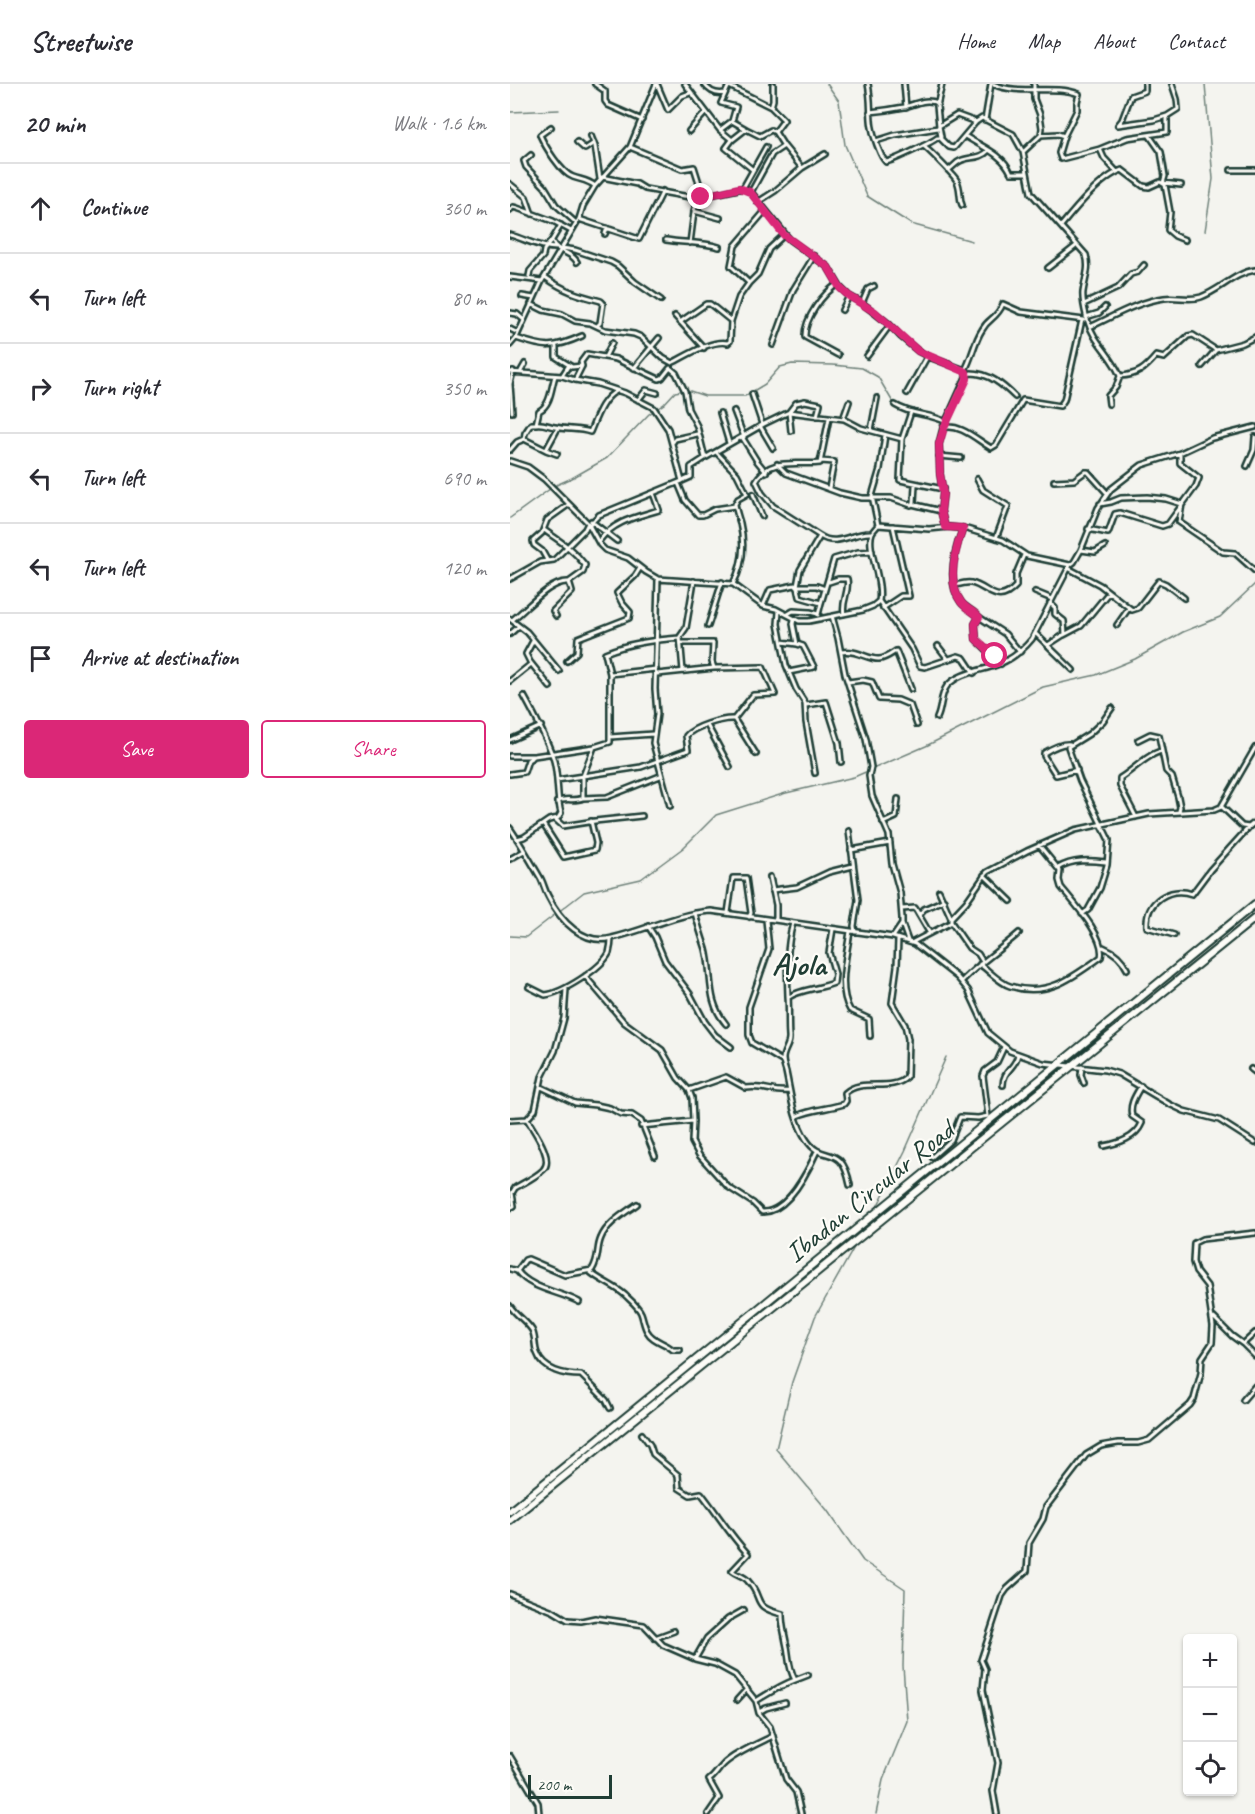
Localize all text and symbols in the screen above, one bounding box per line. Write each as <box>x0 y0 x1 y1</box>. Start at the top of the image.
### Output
text: Streetwise <box>30 24 131 59</box>
text: Home <box>957 28 995 54</box>
text: Map <box>1028 28 1060 54</box>
text: About <box>1093 28 1135 54</box>
text: Contact <box>1168 28 1225 54</box>
text: 20 min <box>24 107 86 140</box>
text: Walk · 1.6 km <box>392 111 486 136</box>
route end <box>687 183 713 209</box>
icon: ahead <box>24 192 57 225</box>
text: Continue <box>81 194 147 222</box>
text: 360 m <box>443 196 486 221</box>
icon: left <box>24 282 57 315</box>
text: Turn left <box>81 284 145 312</box>
text: 80 m <box>452 286 486 311</box>
icon: right <box>24 372 57 405</box>
text: Turn right <box>81 374 158 402</box>
text: 350 m <box>443 376 486 401</box>
icon: left <box>24 462 57 495</box>
text: Turn left <box>81 464 145 492</box>
text: 690 m <box>443 466 486 491</box>
icon: left <box>24 552 57 585</box>
text: Turn left <box>81 554 145 582</box>
text: 120 m <box>443 556 486 581</box>
icon: arrive <box>24 642 57 675</box>
route start <box>981 642 1007 668</box>
text: Arrive at destination <box>81 644 238 672</box>
button: Save <box>24 720 249 778</box>
button: Share <box>261 720 486 778</box>
district label: Ajola <box>772 944 829 985</box>
street label: Ibadan Circular Road <box>778 1110 964 1270</box>
map controls <box>1183 1634 1237 1796</box>
button: + <box>1183 1634 1237 1688</box>
button: − <box>1183 1688 1237 1742</box>
button: locate <box>1183 1742 1237 1796</box>
scale bar <box>528 1772 612 1800</box>
text: 200 m <box>537 1775 571 1795</box>

